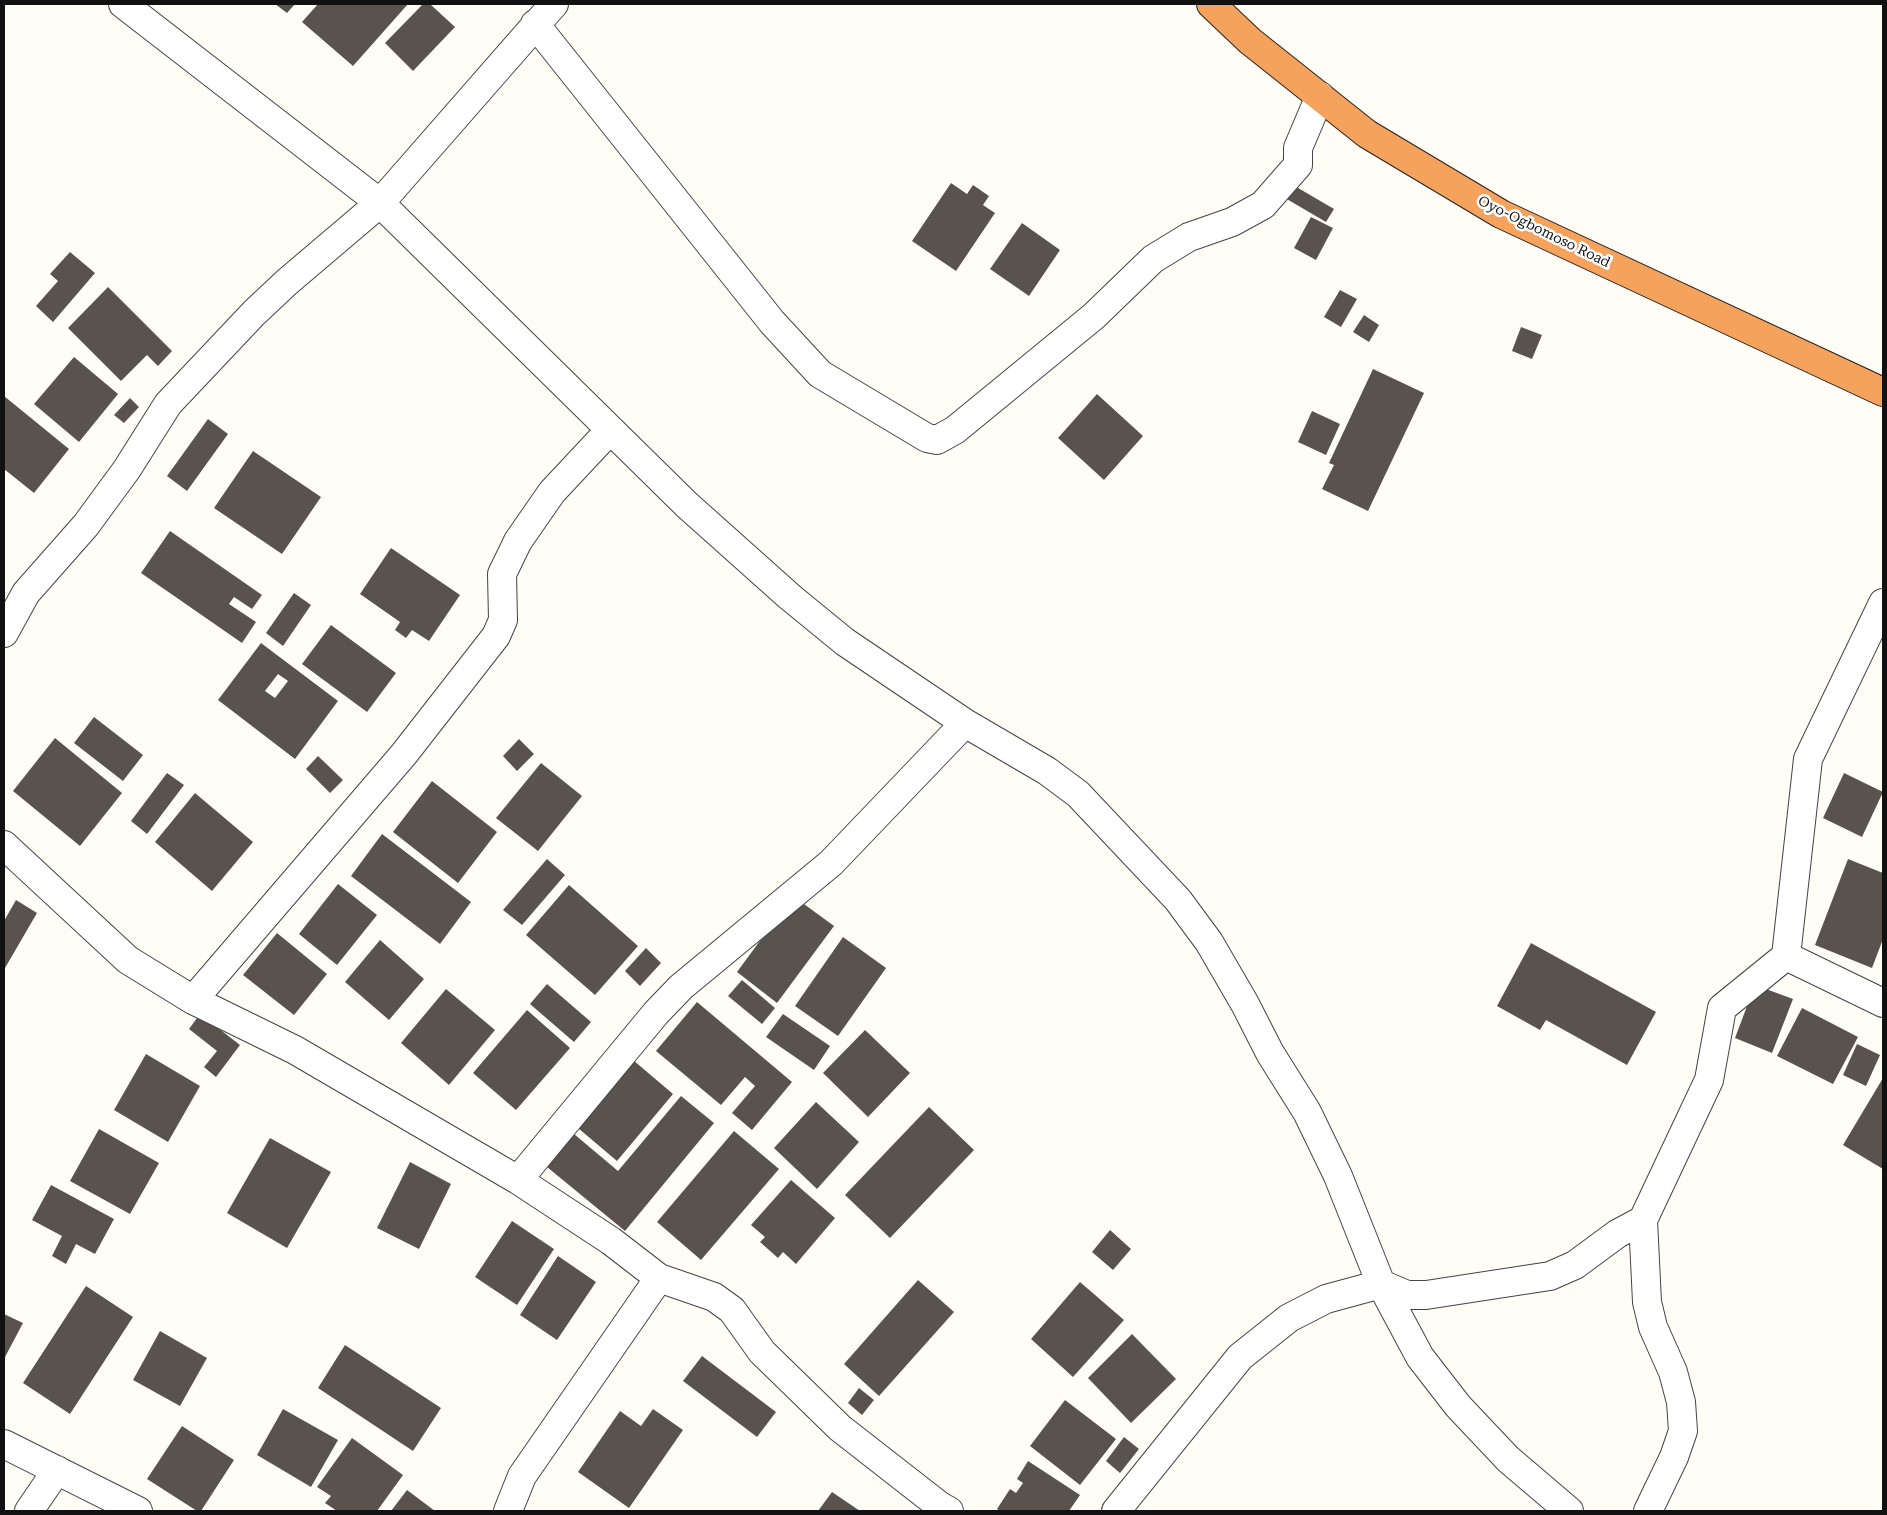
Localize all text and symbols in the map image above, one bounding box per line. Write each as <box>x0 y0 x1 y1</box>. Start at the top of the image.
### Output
street label: Oyo-Ogbomoso Road <box>1475 193 1613 271</box>

